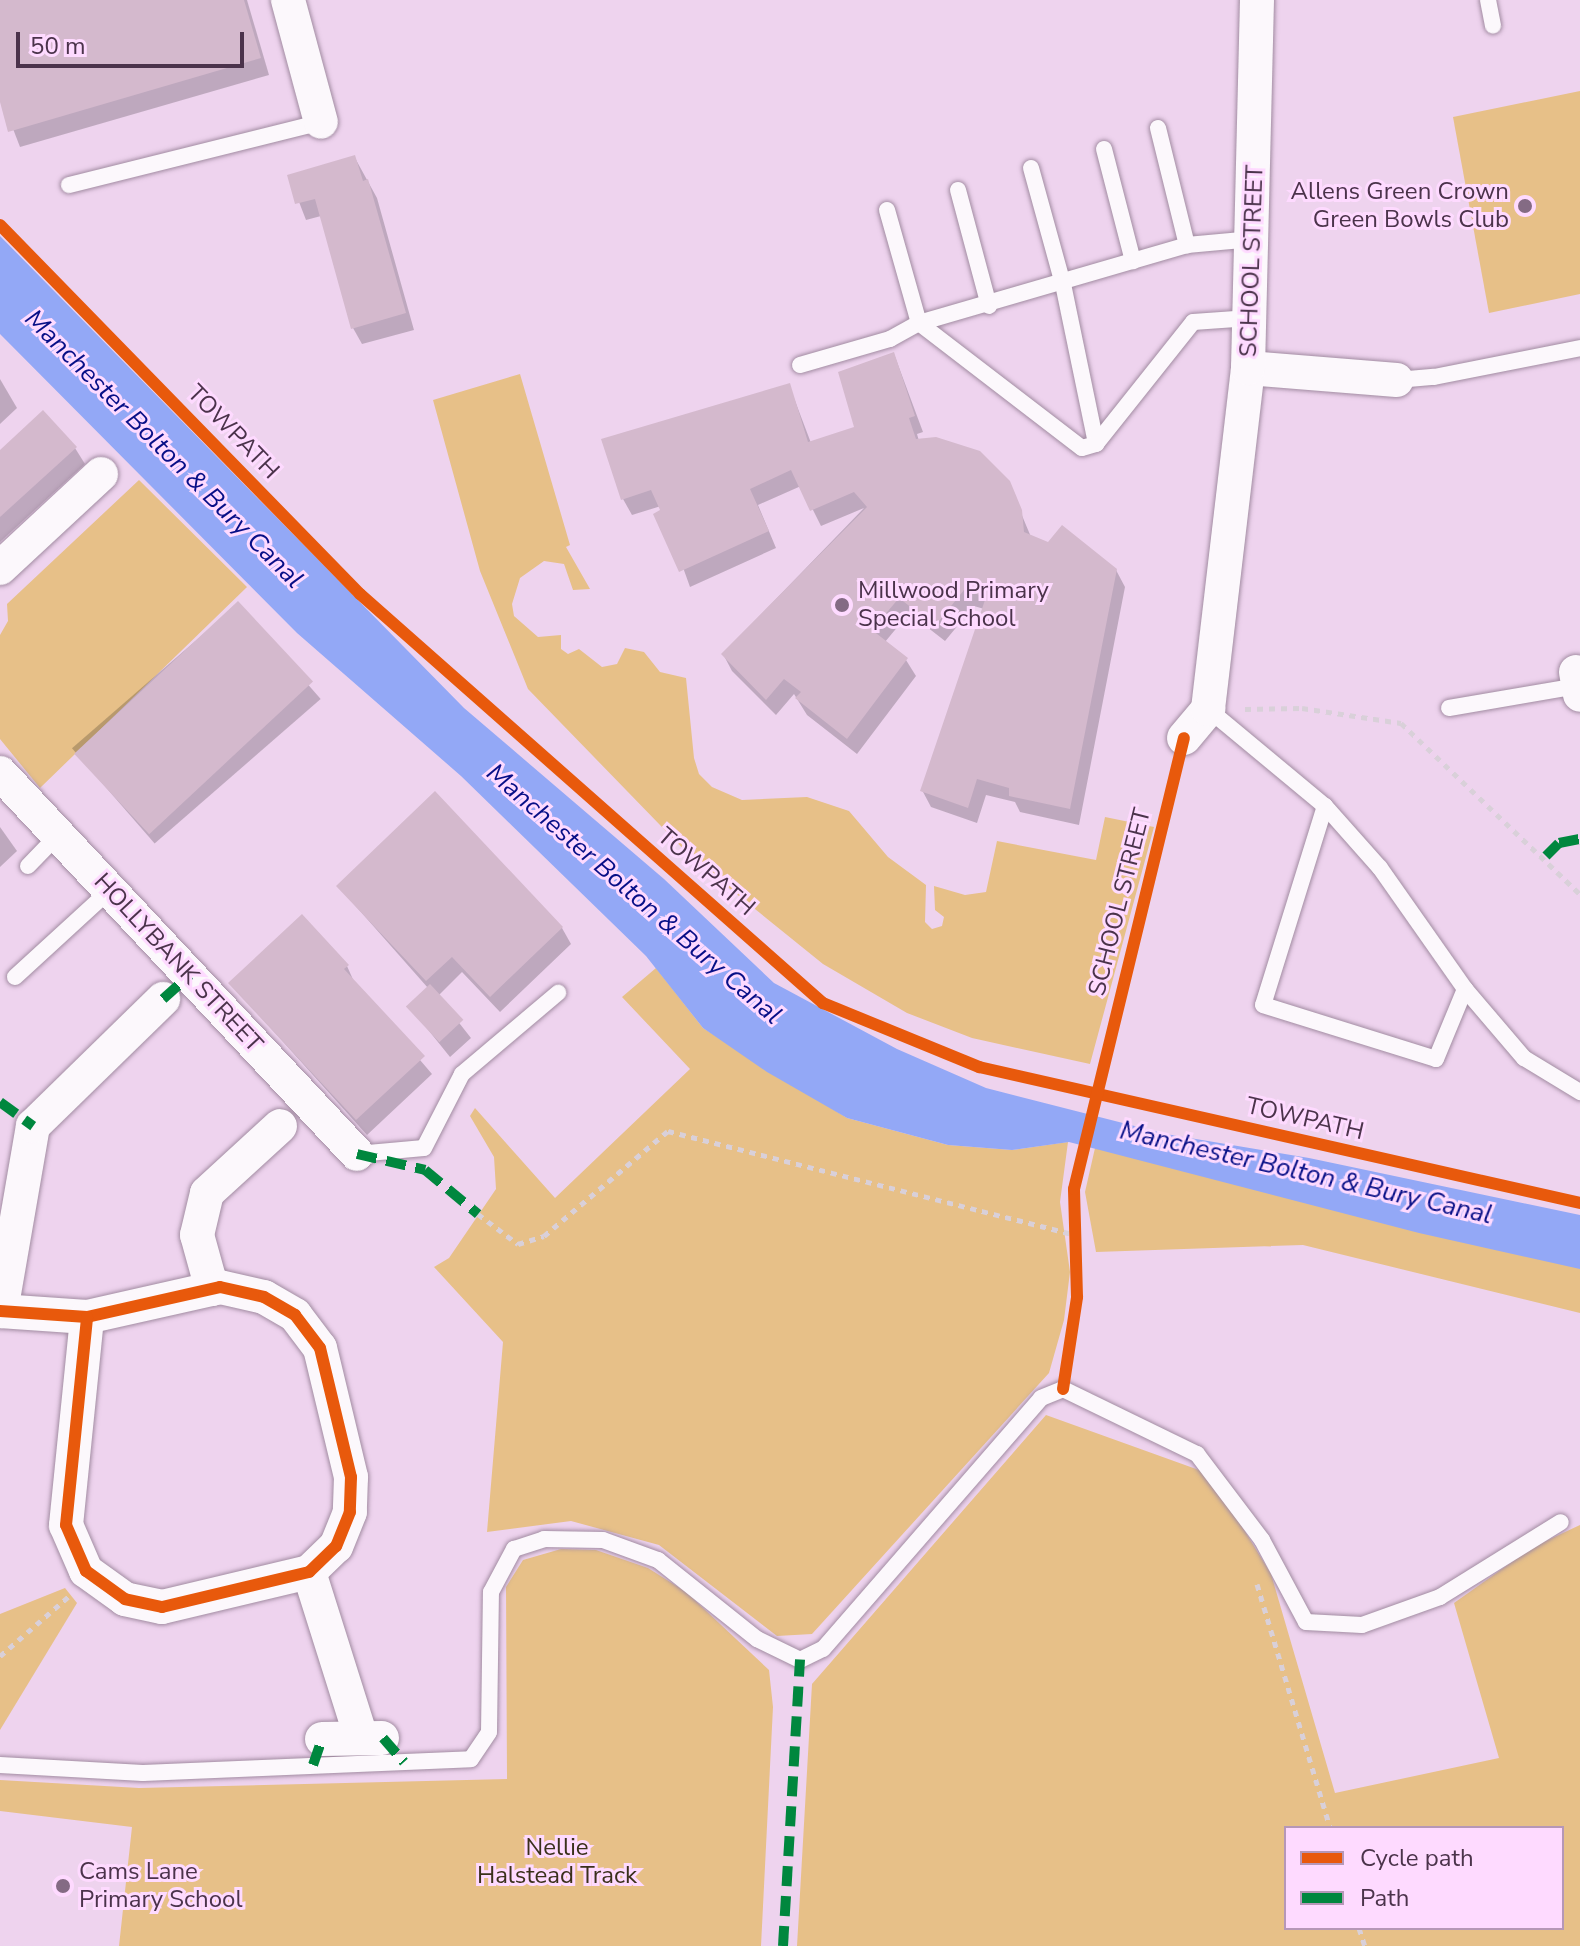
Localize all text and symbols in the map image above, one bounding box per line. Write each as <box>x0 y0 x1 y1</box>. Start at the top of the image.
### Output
scale bar <box>20 16 248 66</box>
text: 50 m <box>30 30 86 62</box>
street label: SCHOOL STREET <box>1234 164 1270 358</box>
place label: Allens Green Crown Green Bowls Club <box>1291 178 1509 234</box>
marker: Allens Green Crown Green Bowls Club <box>1516 197 1534 215</box>
water label: Manchester Bolton & Bury Canal <box>18 303 310 595</box>
street label: TOWPATH <box>181 379 285 485</box>
place label: Millwood Primary Special School <box>858 577 1049 633</box>
marker: Millwood Primary Special School <box>833 596 851 614</box>
water label: Manchester Bolton & Bury Canal <box>480 757 788 1031</box>
street label: SCHOOL STREET <box>1083 805 1157 999</box>
street label: TOWPATH <box>651 822 761 922</box>
street label: HOLLYBANK STREET <box>88 868 268 1058</box>
street label: TOWPATH <box>1243 1092 1367 1146</box>
water label: Manchester Bolton & Bury Canal <box>1117 1115 1495 1231</box>
legend <box>1284 1826 1564 1930</box>
park label: Nellie Halstead Track <box>477 1834 637 1890</box>
text: Cycle path <box>1360 1842 1474 1874</box>
place label: Cams Lane Primary School <box>79 1858 242 1914</box>
marker: Cams Lane Primary School <box>54 1877 72 1895</box>
text: Path <box>1360 1882 1409 1914</box>

